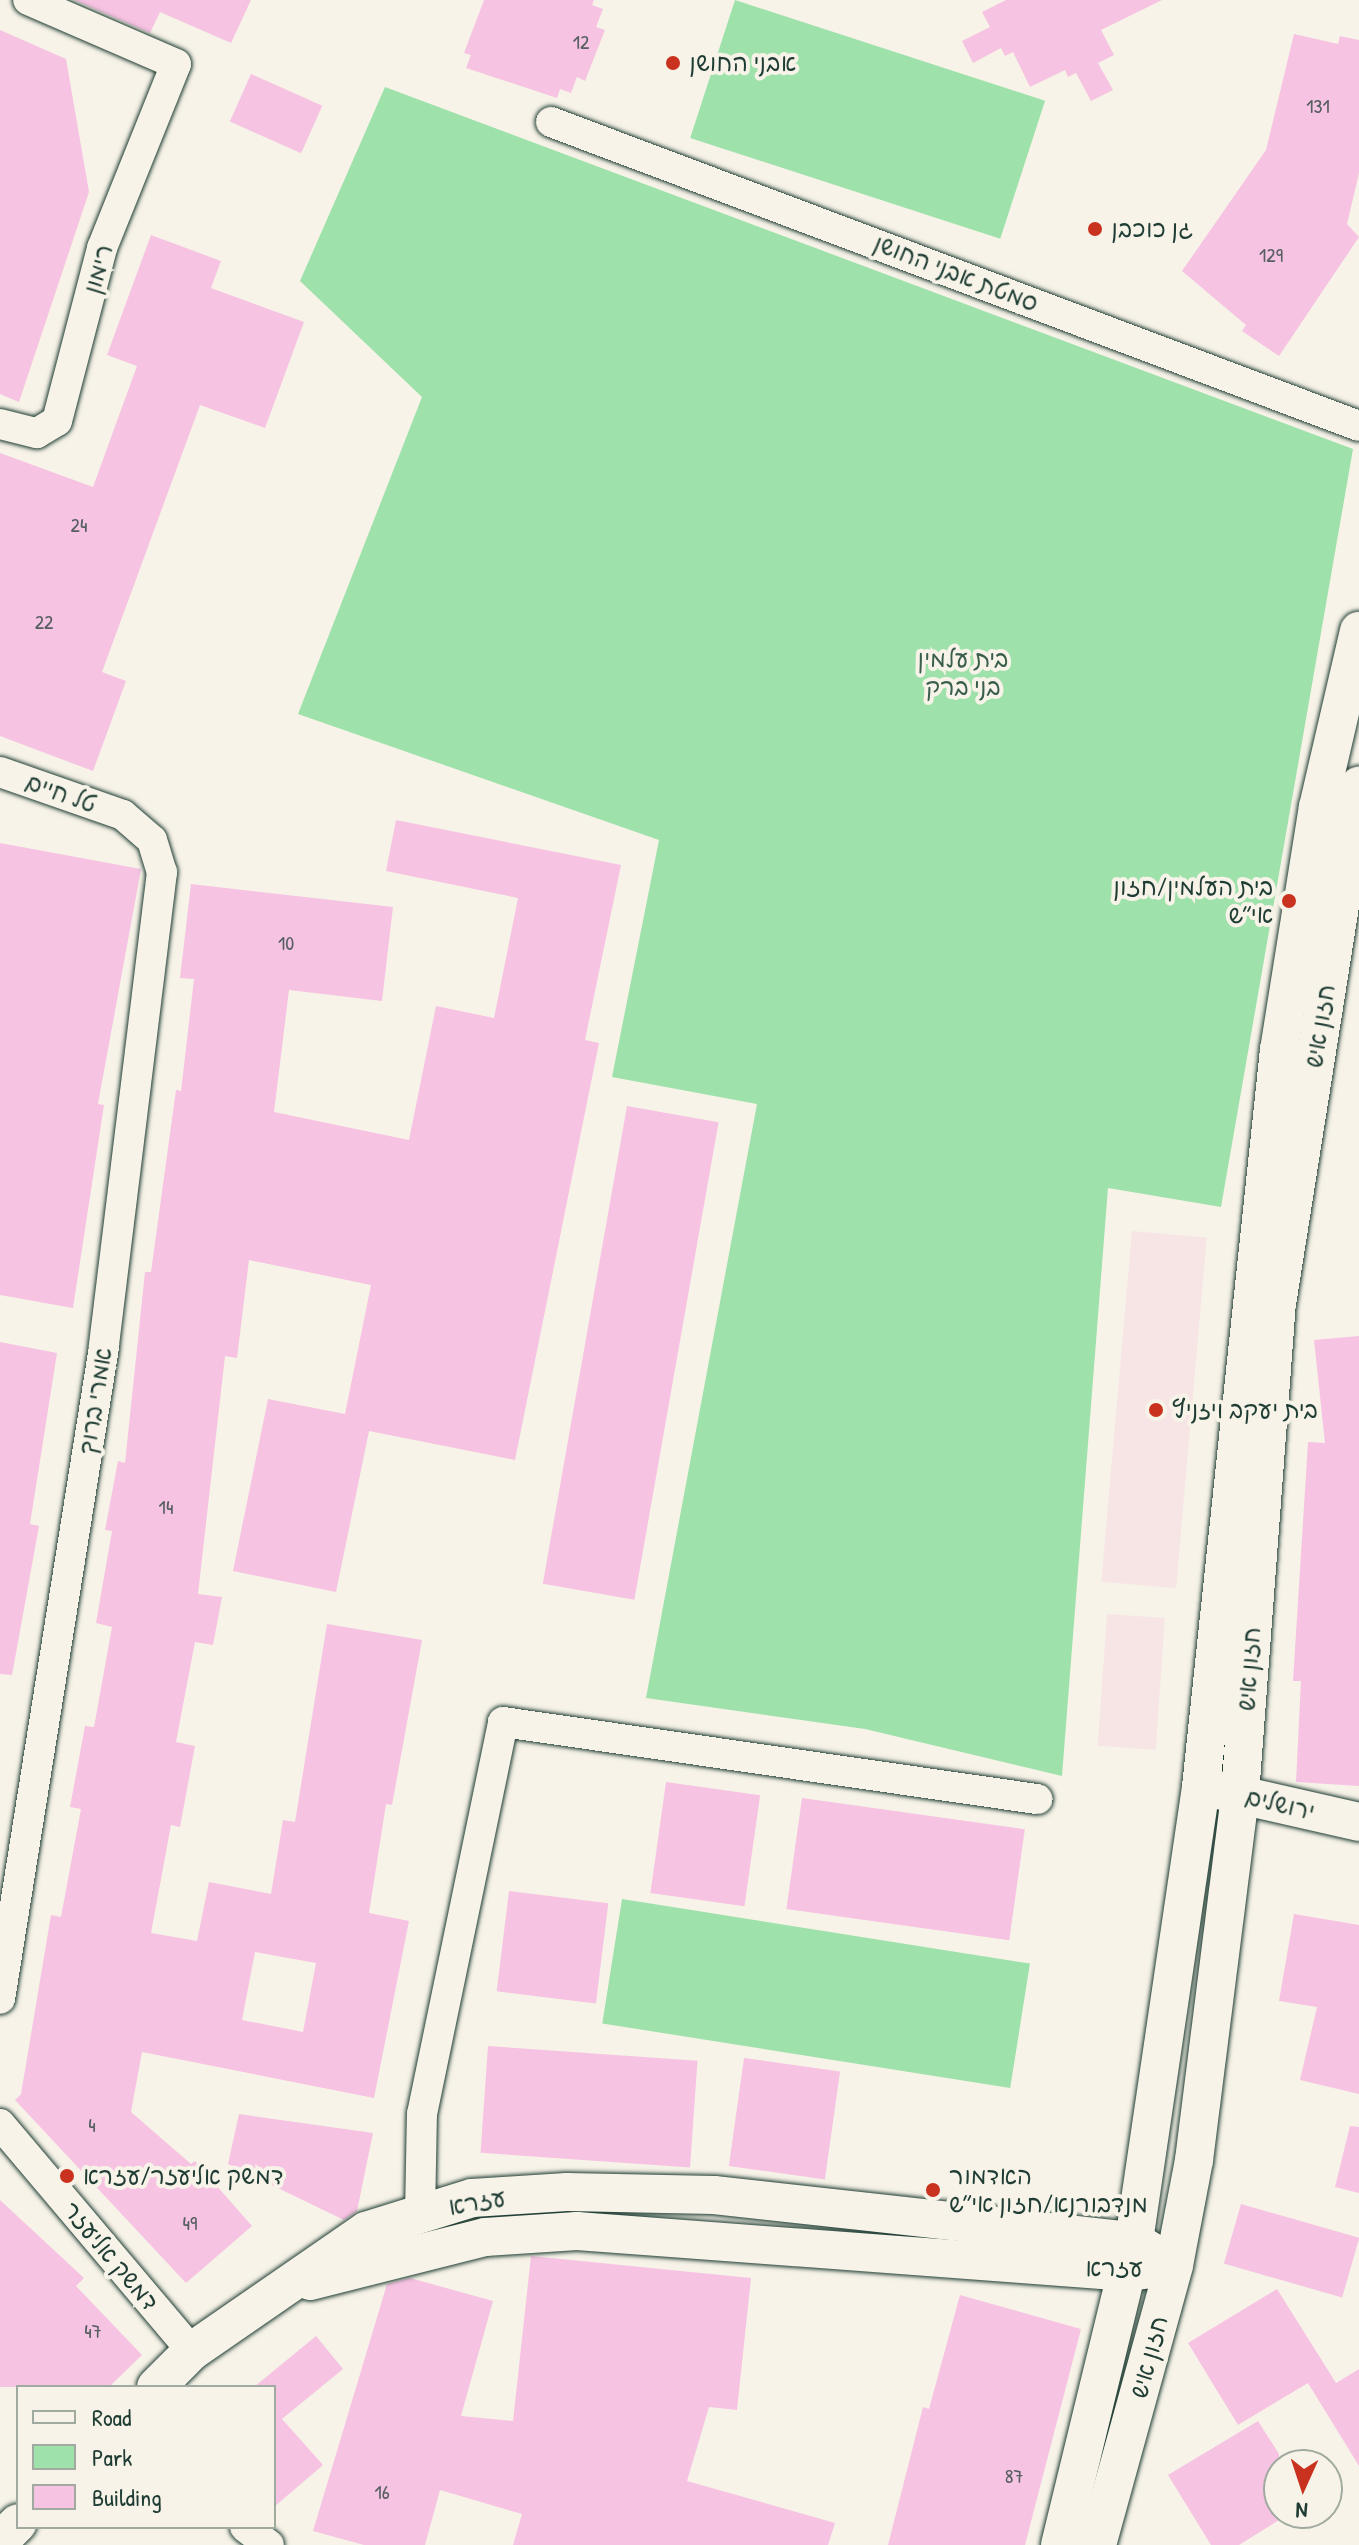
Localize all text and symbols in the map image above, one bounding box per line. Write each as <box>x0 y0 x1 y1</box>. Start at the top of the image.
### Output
house number: 12 <box>573 29 589 53</box>
place label: אבני החושן <box>689 49 796 77</box>
marker: אבני החושן <box>664 54 682 72</box>
house number: 131 <box>1306 93 1330 117</box>
place label: גן כוכבן <box>1111 215 1193 243</box>
marker: גן כוכבן <box>1086 220 1104 238</box>
street label: סמטת אבני החושן <box>870 228 1042 318</box>
street label: רימון <box>77 241 119 297</box>
house number: 129 <box>1259 242 1283 266</box>
house number: 24 <box>71 512 87 536</box>
house number: 22 <box>35 609 53 633</box>
park label: בית עלמין בני ברק <box>918 645 1008 701</box>
street label: טל חיים <box>22 767 100 819</box>
place label: בית העלמין/חזון אי״ש <box>1113 873 1273 929</box>
marker: בית העלמין/חזון אי״ש <box>1280 892 1298 910</box>
house number: 10 <box>278 930 294 954</box>
street label: חזון איש <box>1299 982 1341 1070</box>
street label: אמרי ברוך <box>72 1345 118 1457</box>
place label: בית יעקב ויזניץ <box>1172 1396 1318 1424</box>
marker: בית יעקב ויזניץ <box>1147 1401 1165 1419</box>
house number: 14 <box>159 1494 173 1518</box>
street label: חזון איש <box>1232 1626 1266 1712</box>
street label: ירושלים <box>1242 1782 1318 1826</box>
house number: 4 <box>88 2112 96 2136</box>
place label: דמשק אליעזר/עזרא <box>83 2162 283 2190</box>
place label: האדמור מנדבורנא/חזון אי״ש <box>949 2162 1148 2218</box>
marker: דמשק אליעזר/עזרא <box>58 2167 76 2185</box>
marker: האדמור מנדבורנא/חזון אי״ש <box>924 2181 942 2199</box>
street label: עזרא <box>446 2183 508 2221</box>
street label: דמשק אליעזר <box>57 2196 165 2316</box>
house number: 49 <box>183 2210 197 2234</box>
street label: עזרא <box>1085 2254 1143 2282</box>
street label: חזון איש <box>1124 2313 1174 2401</box>
house number: 47 <box>84 2318 102 2342</box>
legend <box>16 2385 276 2529</box>
text: Road <box>92 2401 131 2433</box>
text: Park <box>92 2441 132 2473</box>
north arrow <box>1263 2449 1343 2529</box>
house number: 87 <box>1005 2463 1023 2487</box>
house number: 16 <box>374 2479 390 2503</box>
text: Building <box>92 2481 162 2513</box>
text: N <box>1295 2496 1308 2526</box>

